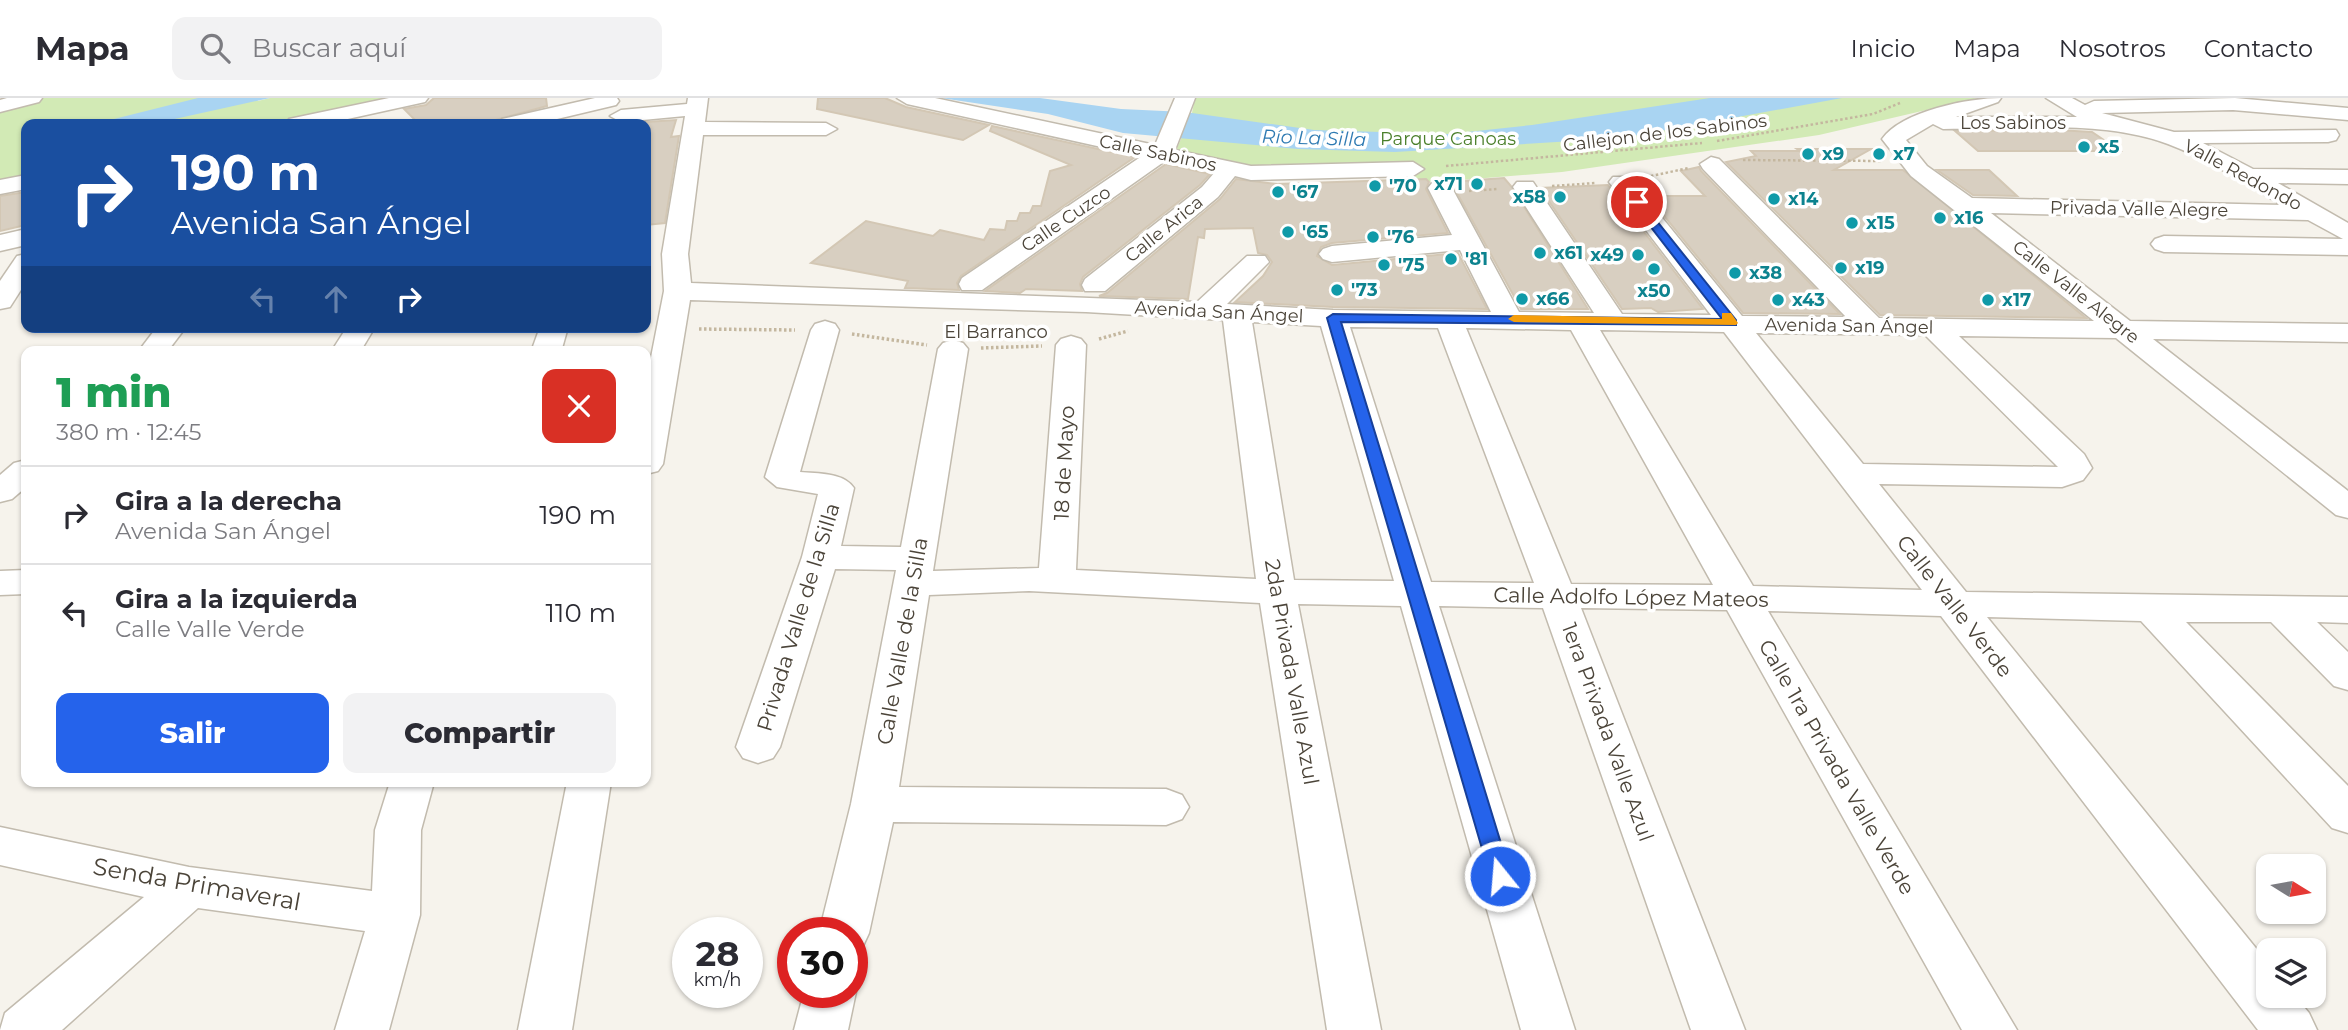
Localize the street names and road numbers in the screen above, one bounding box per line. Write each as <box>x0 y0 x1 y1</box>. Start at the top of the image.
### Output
street label: Callejon de los Sabinos <box>1562 110 1768 156</box>
street label: Los Sabinos <box>1960 112 2066 134</box>
street label: Calle Sabinos <box>1097 130 1219 176</box>
street label: Valle Redondo <box>2180 135 2306 215</box>
street label: Calle Cuzco <box>1017 181 1115 257</box>
street label: Calle Arica <box>1121 191 1207 267</box>
street label: Privada Valle Alegre <box>2050 196 2228 222</box>
street label: Calle Valle Alegre <box>2008 236 2144 348</box>
street label: Avenida San Ángel <box>1134 297 1304 327</box>
street label: Avenida San Ángel <box>1764 314 1934 338</box>
street label: El Barranco <box>944 321 1048 343</box>
street label: 18 de Mayo <box>1049 405 1079 521</box>
street label: Privada Valle de la Silla <box>751 500 845 734</box>
street label: Calle Valle Verde <box>1892 530 2018 682</box>
street label: Calle Valle de la Silla <box>871 535 933 747</box>
street label: 2da Privada Valle Azul <box>1260 557 1324 787</box>
street label: Calle Adolfo López Mateos <box>1493 582 1769 612</box>
street label: 1era Privada Valle Azul <box>1557 619 1659 845</box>
street label: Calle 1ra Privada Valle Verde <box>1754 635 1920 899</box>
street label: Senda Primaveral <box>91 851 303 917</box>

